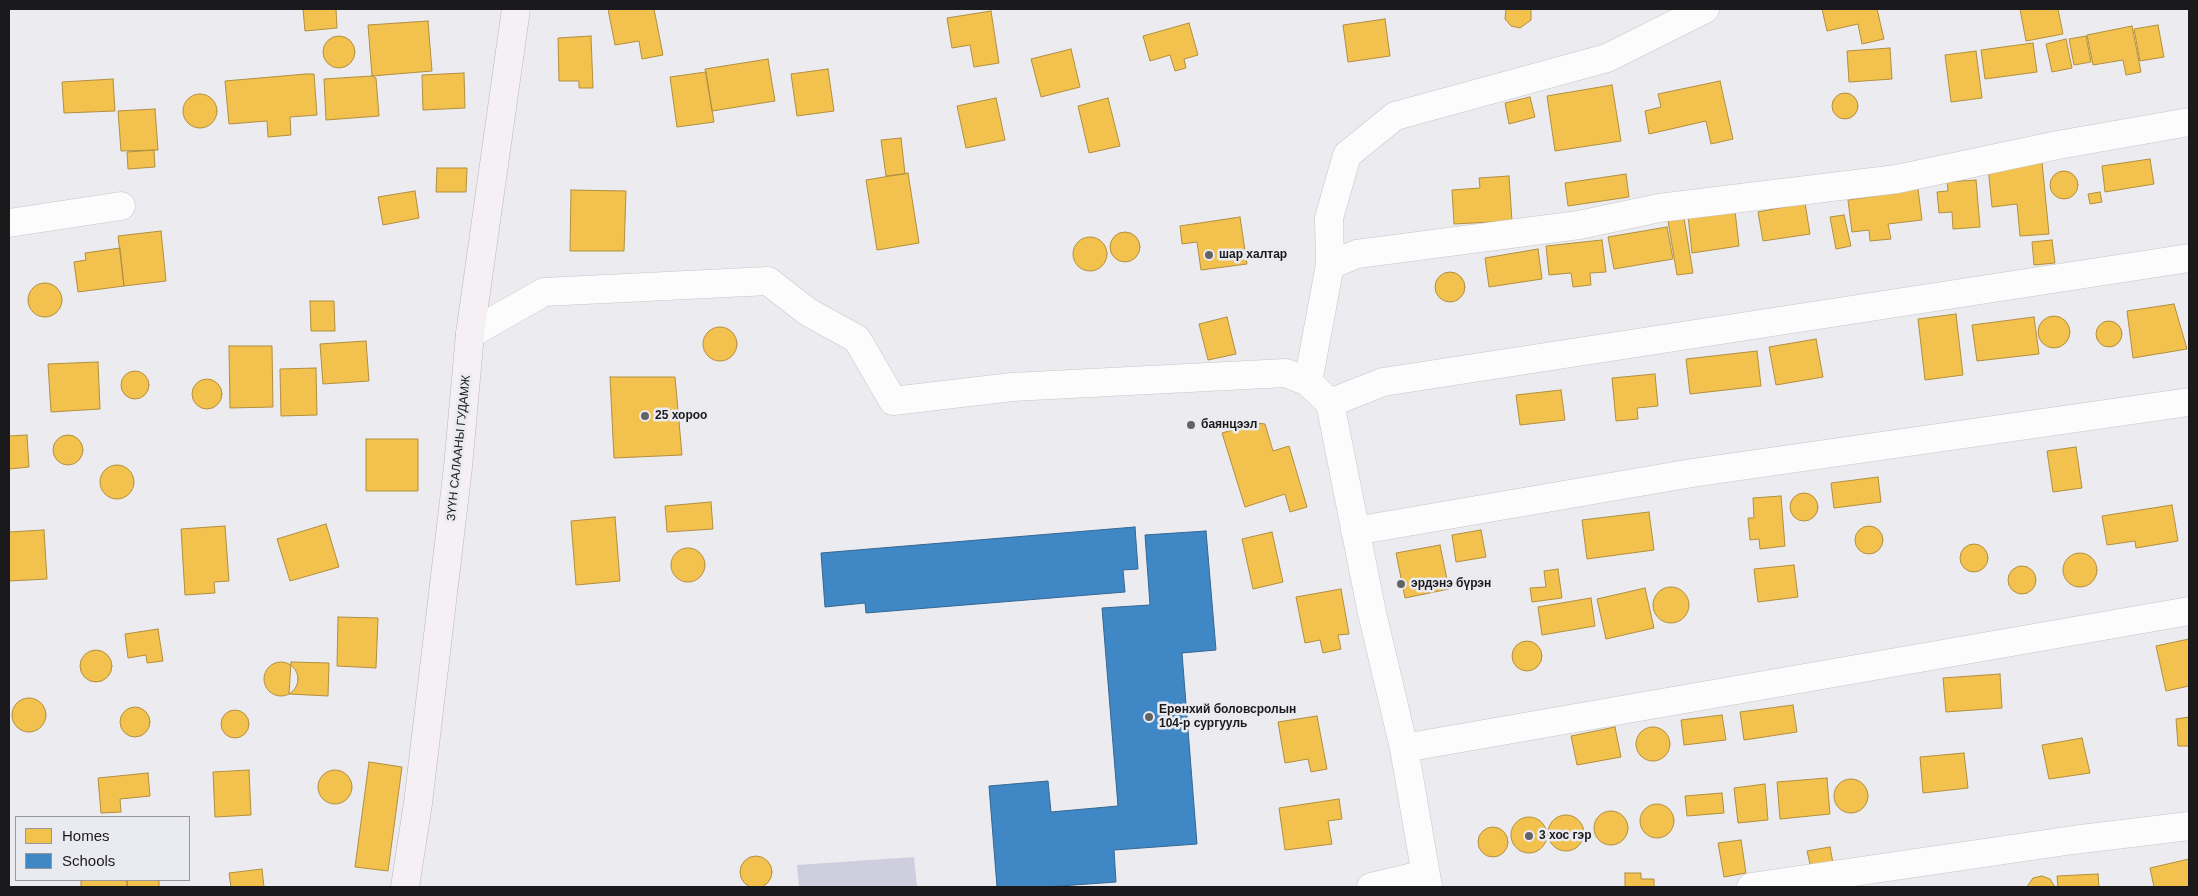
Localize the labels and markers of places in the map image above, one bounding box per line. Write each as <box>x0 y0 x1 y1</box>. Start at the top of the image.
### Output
place label: шар халтар <box>1219 248 1287 262</box>
marker: шар халтар <box>1203 249 1215 261</box>
place label: 25 хороо <box>655 409 707 423</box>
marker: 25 хороо <box>639 410 651 422</box>
place label: баянцээл <box>1201 418 1257 432</box>
marker: баянцээл <box>1185 419 1197 431</box>
place label: эрдэнэ бүрэн <box>1411 577 1491 591</box>
marker: эрдэнэ бүрэн <box>1395 578 1407 590</box>
place label: Ерөнхий боловсролын 104-р сургууль <box>1159 703 1296 731</box>
marker: Ерөнхий боловсролын 104-р сургууль <box>1143 711 1155 723</box>
place label: 3 хос гэр <box>1539 829 1592 843</box>
marker: 3 хос гэр <box>1523 830 1535 842</box>

